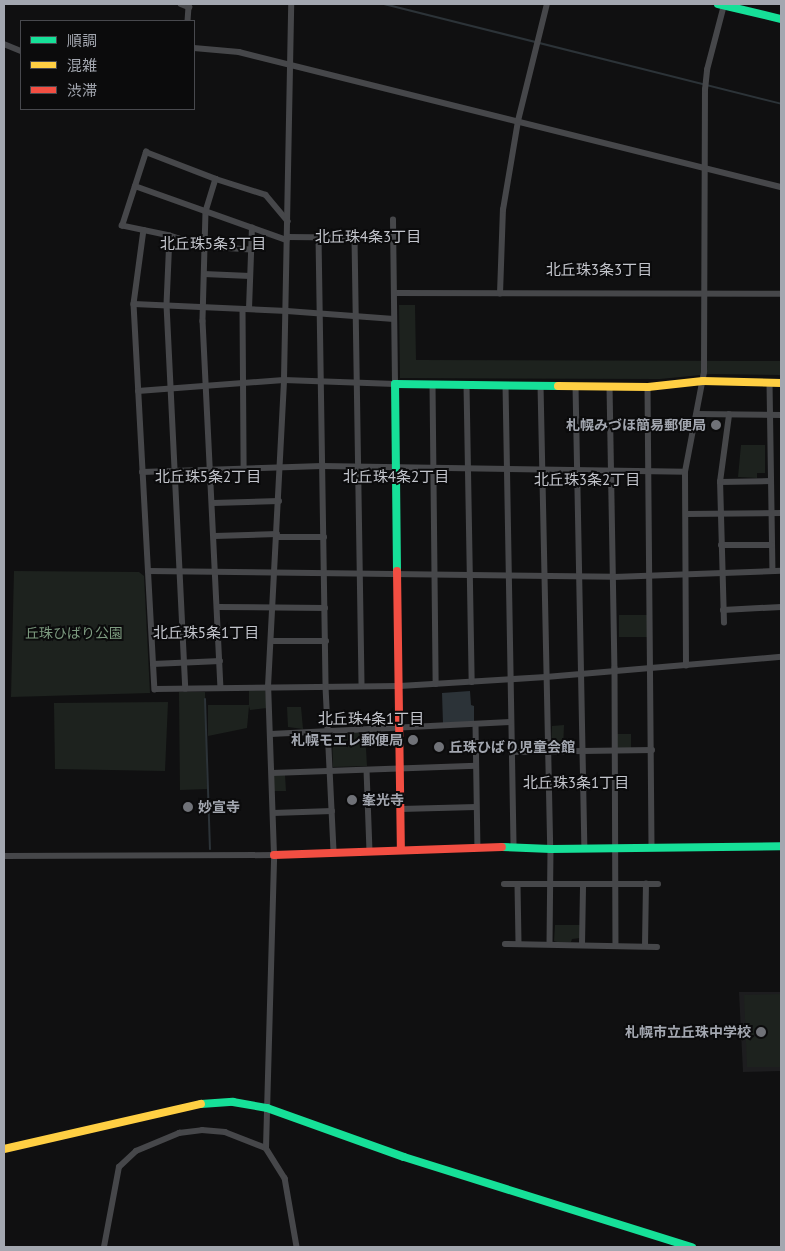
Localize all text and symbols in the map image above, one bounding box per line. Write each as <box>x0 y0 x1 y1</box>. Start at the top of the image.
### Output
legend <box>20 20 195 110</box>
text: 順調 <box>67 31 97 50</box>
text: 混雑 <box>67 56 97 75</box>
text: 渋滞 <box>67 81 97 100</box>
district label: 北丘珠4条3丁目 <box>315 228 421 246</box>
district label: 北丘珠5条3丁目 <box>160 235 266 253</box>
district label: 北丘珠3条3丁目 <box>546 261 652 279</box>
place label: 札幌みづほ簡易郵便局 <box>566 417 706 433</box>
marker: 札幌みづほ簡易郵便局 <box>710 419 722 431</box>
district label: 北丘珠5条2丁目 <box>155 468 261 486</box>
district label: 北丘珠4条2丁目 <box>343 468 449 486</box>
district label: 北丘珠3条2丁目 <box>534 471 640 489</box>
district label: 北丘珠5条1丁目 <box>153 624 259 642</box>
park label: 丘珠ひばり公園 <box>25 625 123 641</box>
district label: 北丘珠4条1丁目 <box>318 710 424 728</box>
place label: 札幌モエレ郵便局 <box>291 732 403 748</box>
marker: 札幌モエレ郵便局 <box>407 734 419 746</box>
place label: 丘珠ひばり児童会館 <box>449 739 575 755</box>
marker: 丘珠ひばり児童会館 <box>433 741 445 753</box>
district label: 北丘珠3条1丁目 <box>523 774 629 792</box>
place label: 峯光寺 <box>362 792 404 808</box>
marker: 峯光寺 <box>346 794 358 806</box>
place label: 妙宣寺 <box>198 799 240 815</box>
marker: 妙宣寺 <box>182 801 194 813</box>
place label: 札幌市立丘珠中学校 <box>625 1024 751 1040</box>
marker: 札幌市立丘珠中学校 <box>755 1026 767 1038</box>

